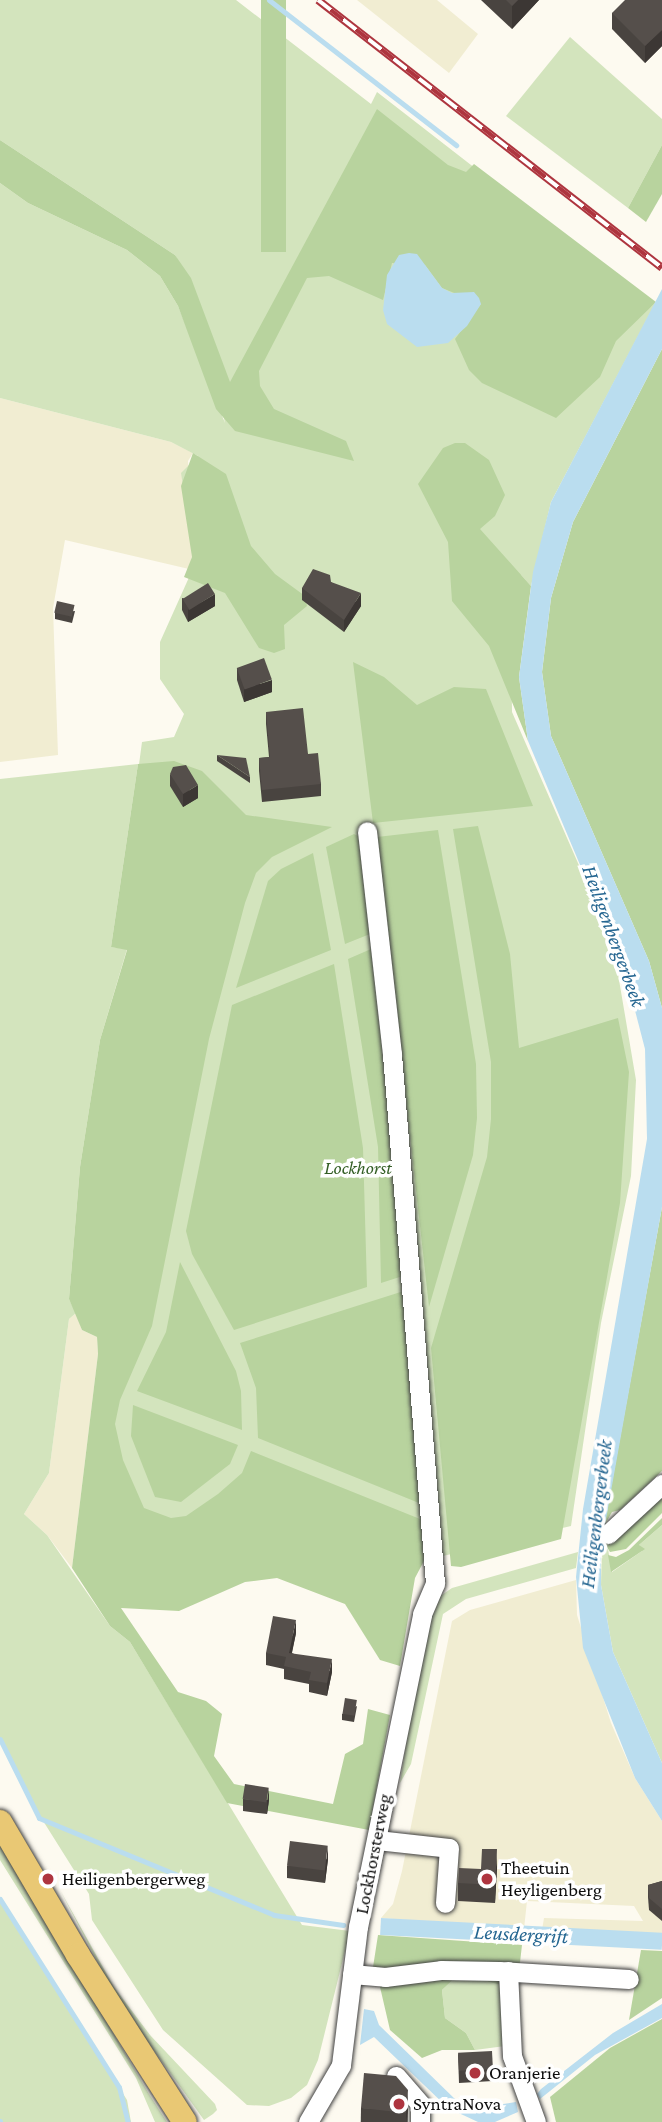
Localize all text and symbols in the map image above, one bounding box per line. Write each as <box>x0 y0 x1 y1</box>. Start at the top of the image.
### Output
water label: Heiligenbergerbeek <box>577 862 651 1010</box>
park label: Lockhorst <box>324 1157 392 1179</box>
water label: Heiligenbergerbeek <box>574 1438 618 1590</box>
street label: Lockhorsterweg <box>350 1792 396 1916</box>
place label: Theetuin Heyligenberg <box>501 1857 602 1901</box>
place label: Heiligenbergerweg <box>62 1868 206 1890</box>
marker: Heiligenbergerweg <box>40 1871 56 1887</box>
marker: Theetuin Heyligenberg <box>479 1871 495 1887</box>
water label: Leusdergrift <box>473 1919 569 1949</box>
place label: Oranjerie <box>489 2062 560 2084</box>
marker: Oranjerie <box>467 2065 483 2081</box>
place label: SyntraNova <box>413 2093 501 2115</box>
marker: SyntraNova <box>391 2096 407 2112</box>

